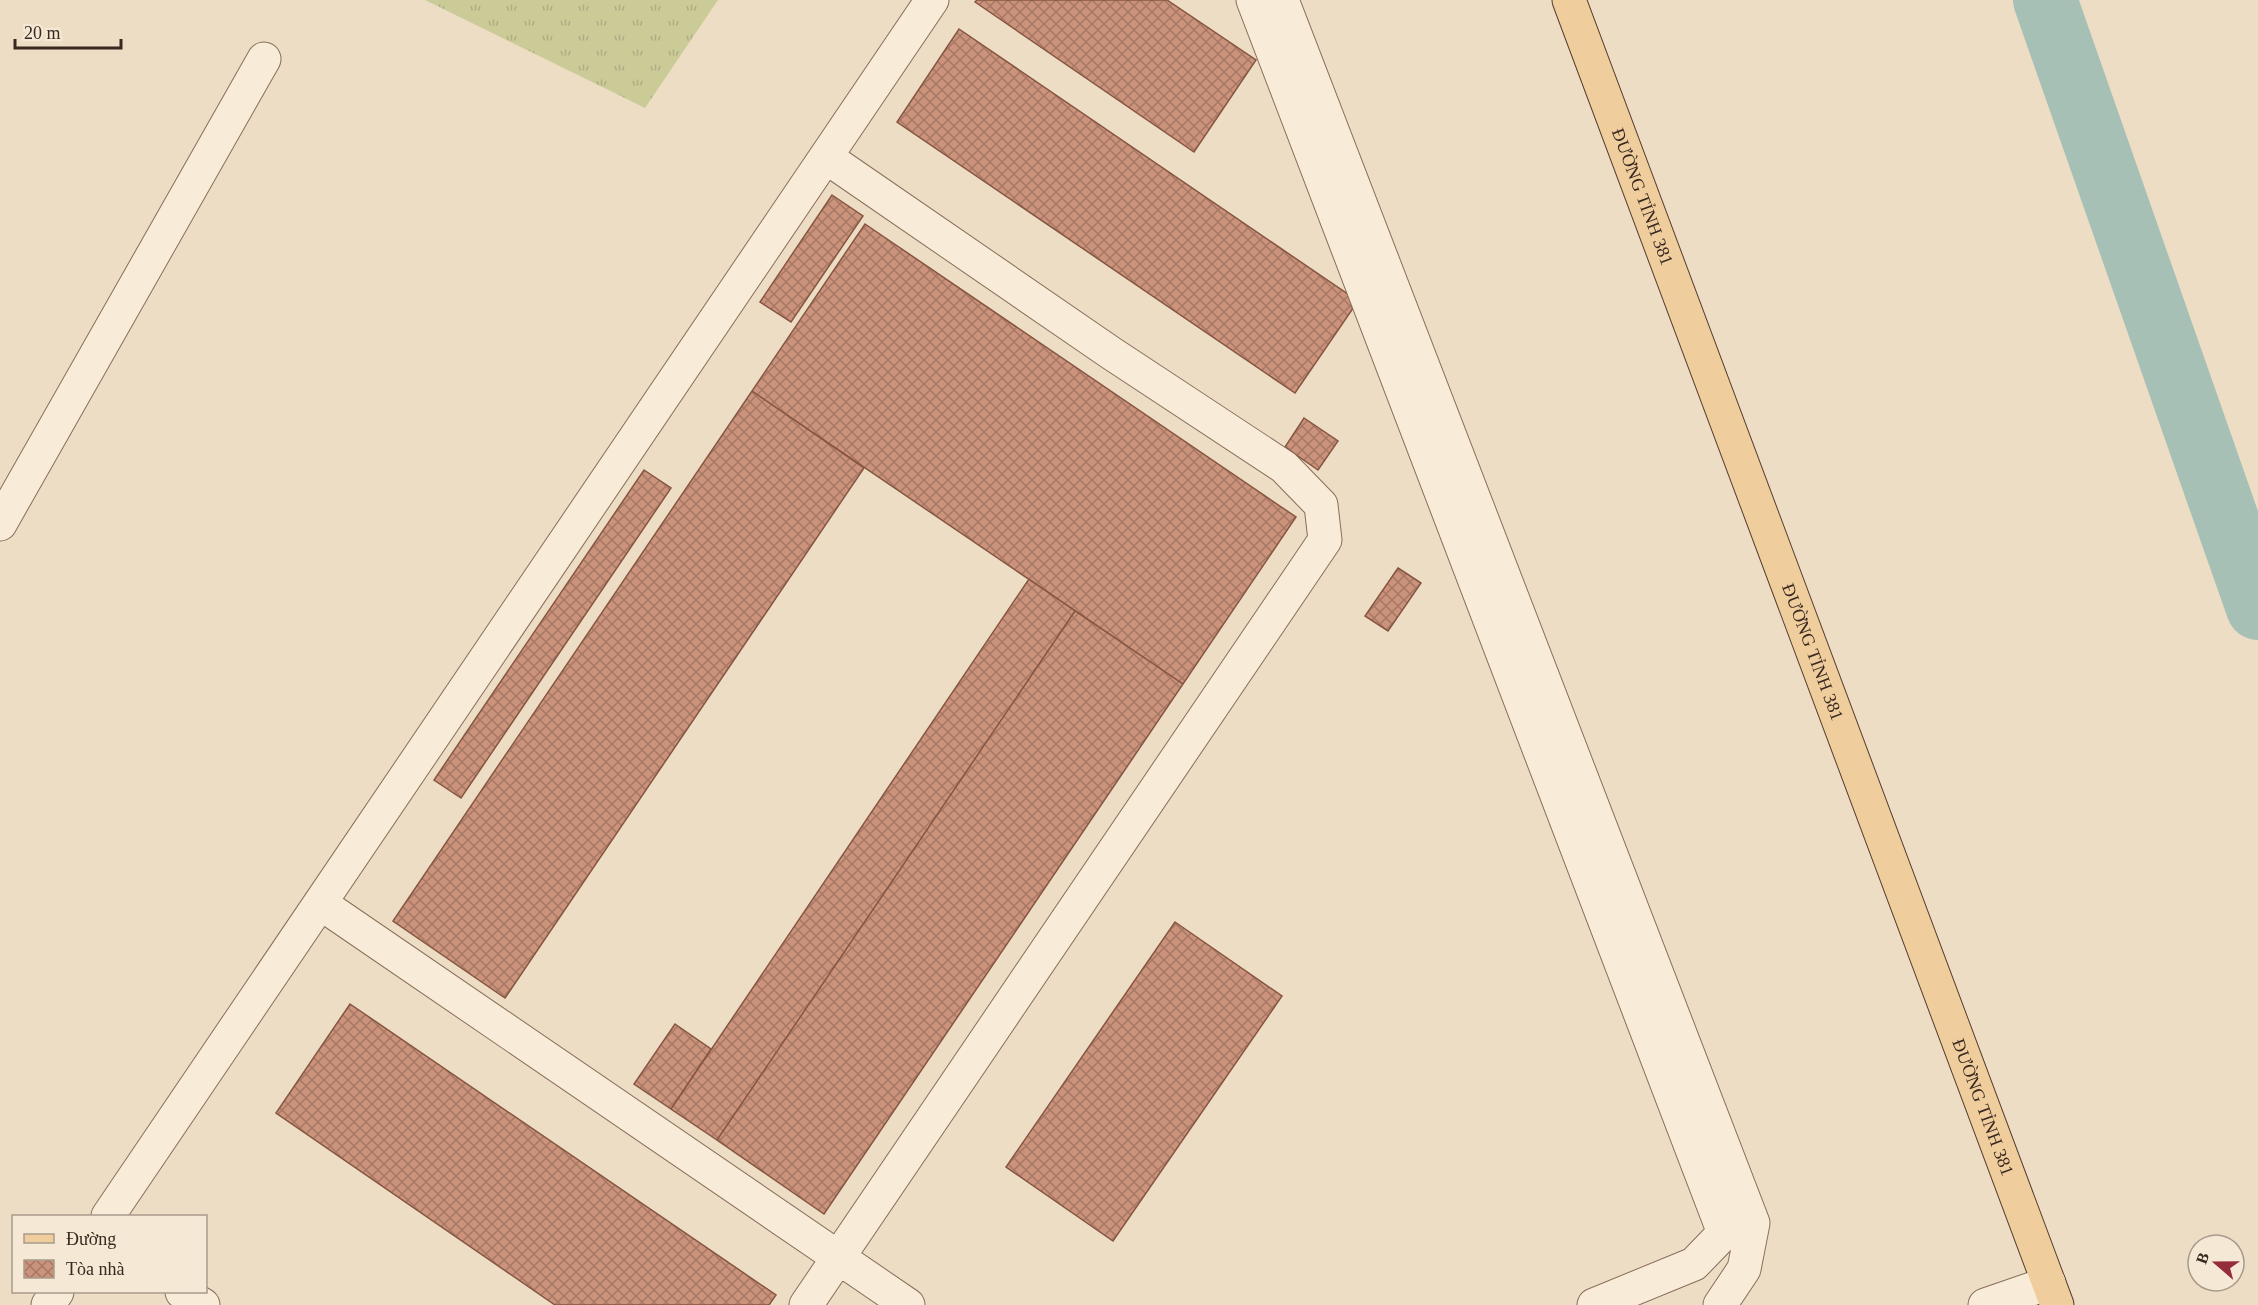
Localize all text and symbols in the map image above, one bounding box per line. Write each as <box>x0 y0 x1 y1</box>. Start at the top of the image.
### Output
scale bar <box>15 12 122 50</box>
text: 20 m <box>24 23 61 43</box>
street label: ĐƯỜNG TỈNH 381 <box>1608 125 1677 268</box>
street label: ĐƯỜNG TỈNH 381 <box>1778 581 1847 723</box>
street label: ĐƯỜNG TỈNH 381 <box>1948 1036 2018 1178</box>
legend <box>12 1215 207 1293</box>
text: Đường <box>66 1229 116 1249</box>
north arrow <box>2186 1233 2246 1293</box>
text: B <box>2193 1250 2212 1266</box>
text: Tòa nhà <box>66 1259 124 1279</box>

